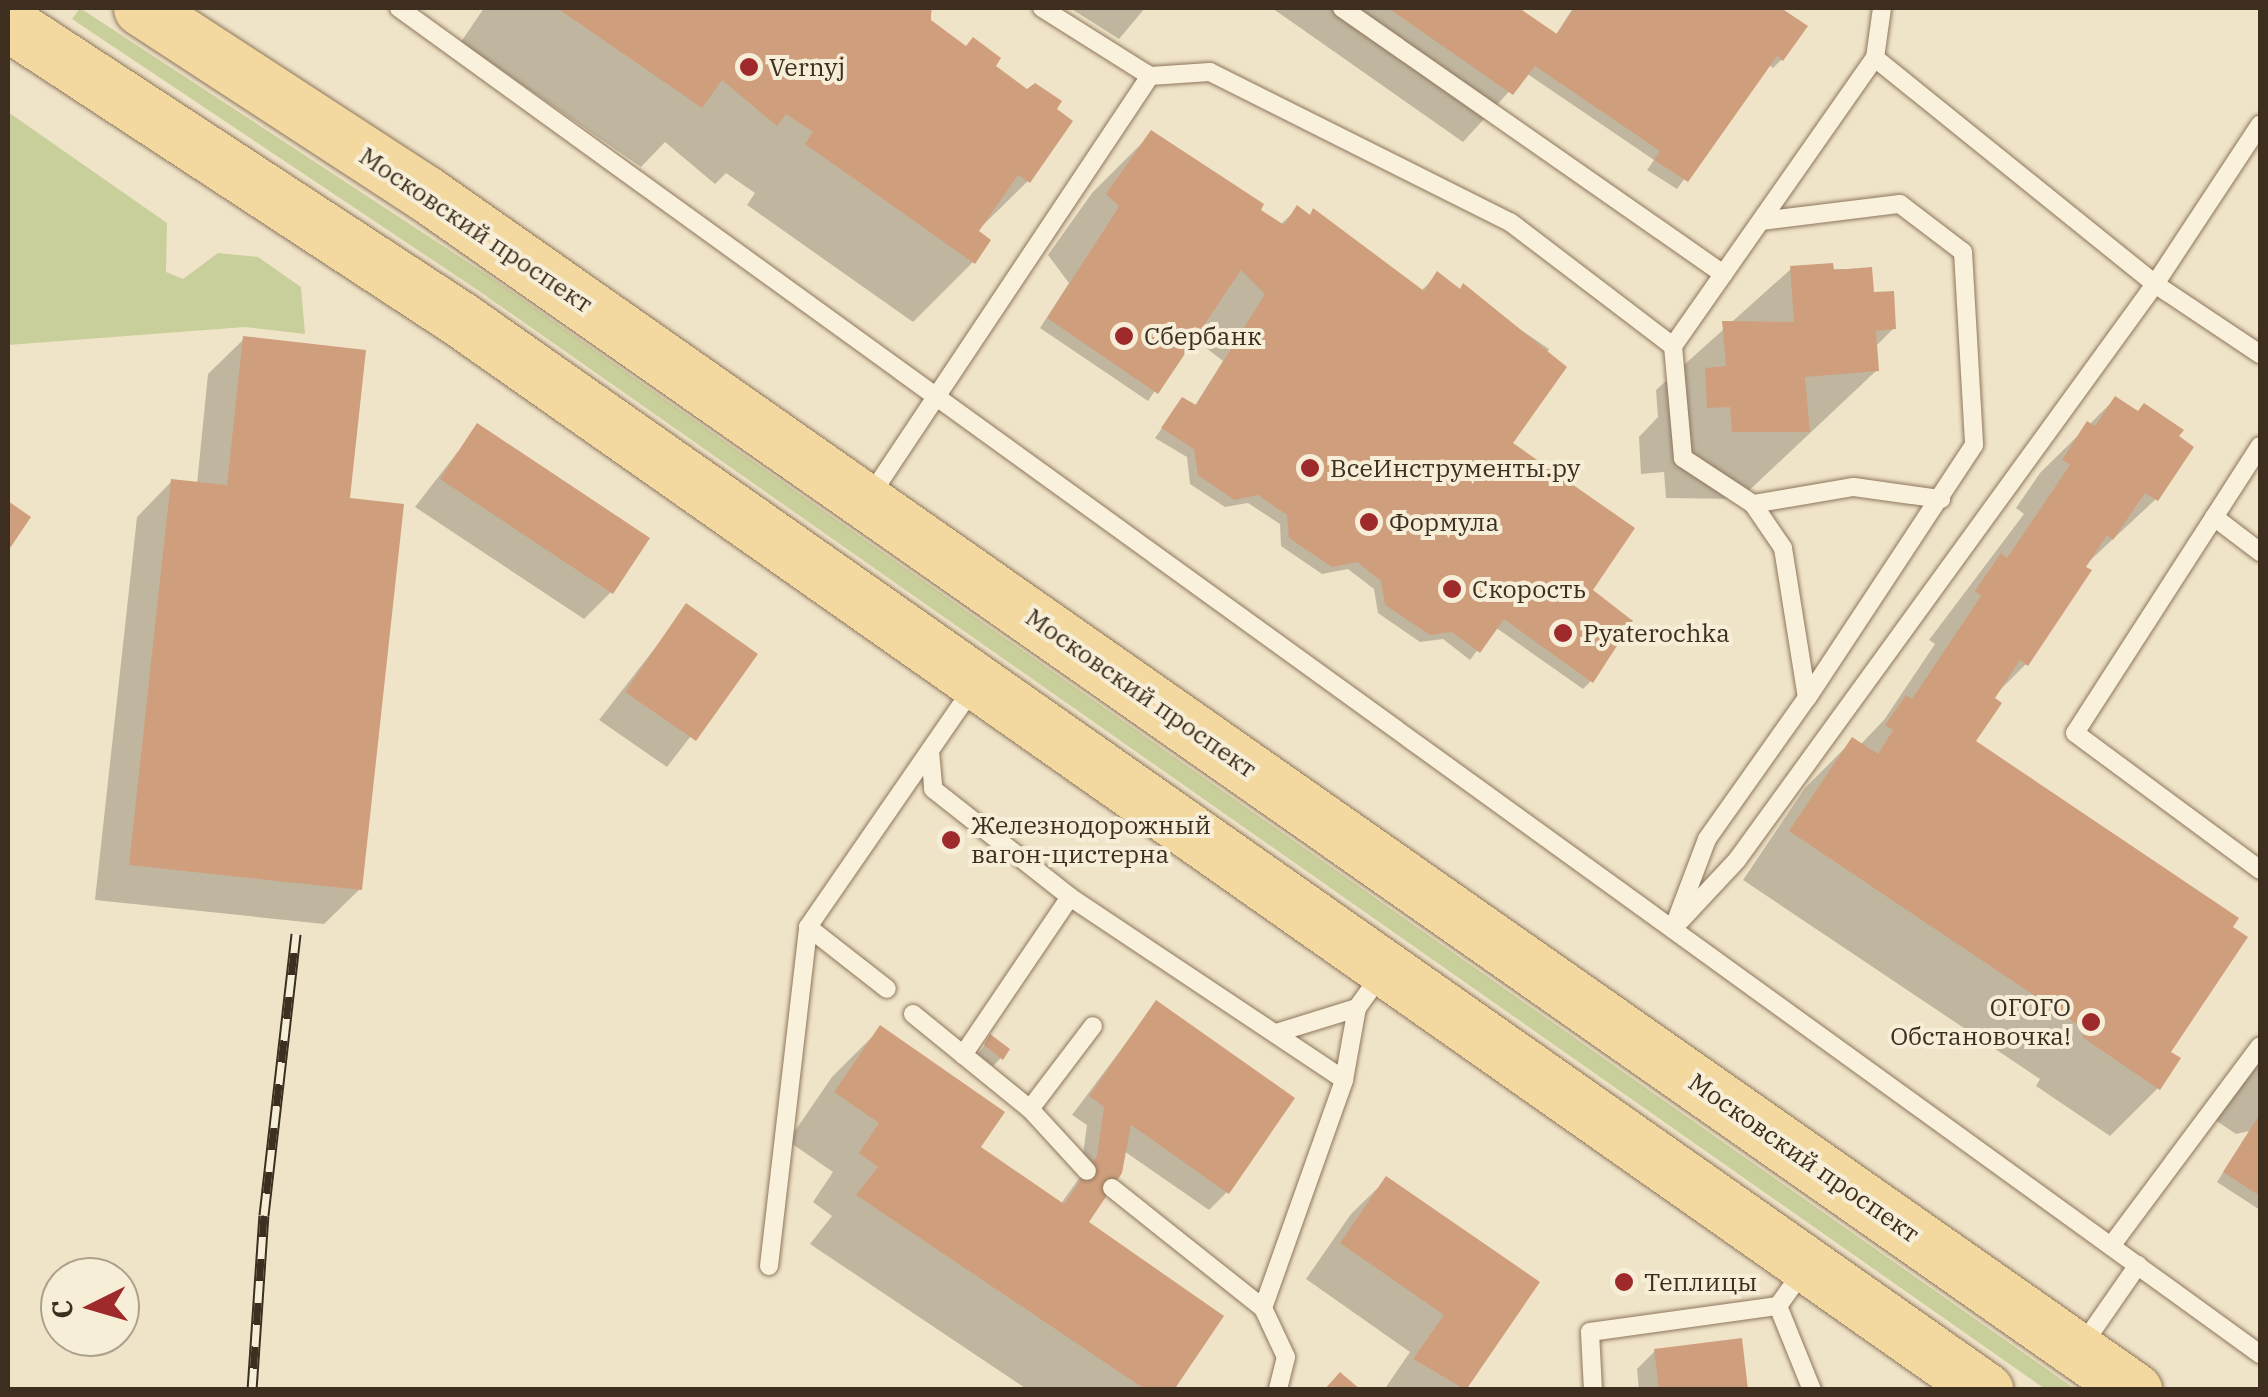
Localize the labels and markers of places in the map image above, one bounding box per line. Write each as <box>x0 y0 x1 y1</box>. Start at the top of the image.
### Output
place label: Vernyj <box>769 52 845 82</box>
marker: Vernyj <box>738 56 760 78</box>
place label: Сбербанк <box>1144 321 1261 351</box>
marker: Сбербанк <box>1113 325 1135 347</box>
place label: ВсеИнструменты.ру <box>1330 453 1580 483</box>
marker: ВсеИнструменты.ру <box>1299 457 1321 479</box>
place label: Формула <box>1389 507 1499 537</box>
marker: Формула <box>1358 511 1380 533</box>
place label: Скорость <box>1472 574 1586 604</box>
marker: Скорость <box>1441 578 1463 600</box>
place label: Pyaterochka <box>1583 618 1730 648</box>
marker: Pyaterochka <box>1552 622 1574 644</box>
place label: Железнодорожный вагон-цистерна <box>971 811 1211 870</box>
marker: Железнодорожный вагон-цистерна <box>940 829 962 851</box>
place label: ОГОГО Обстановочка! <box>1890 993 2071 1052</box>
marker: ОГОГО Обстановочка! <box>2080 1011 2102 1033</box>
place label: Теплицы <box>1644 1267 1757 1297</box>
marker: Теплицы <box>1613 1271 1635 1293</box>

